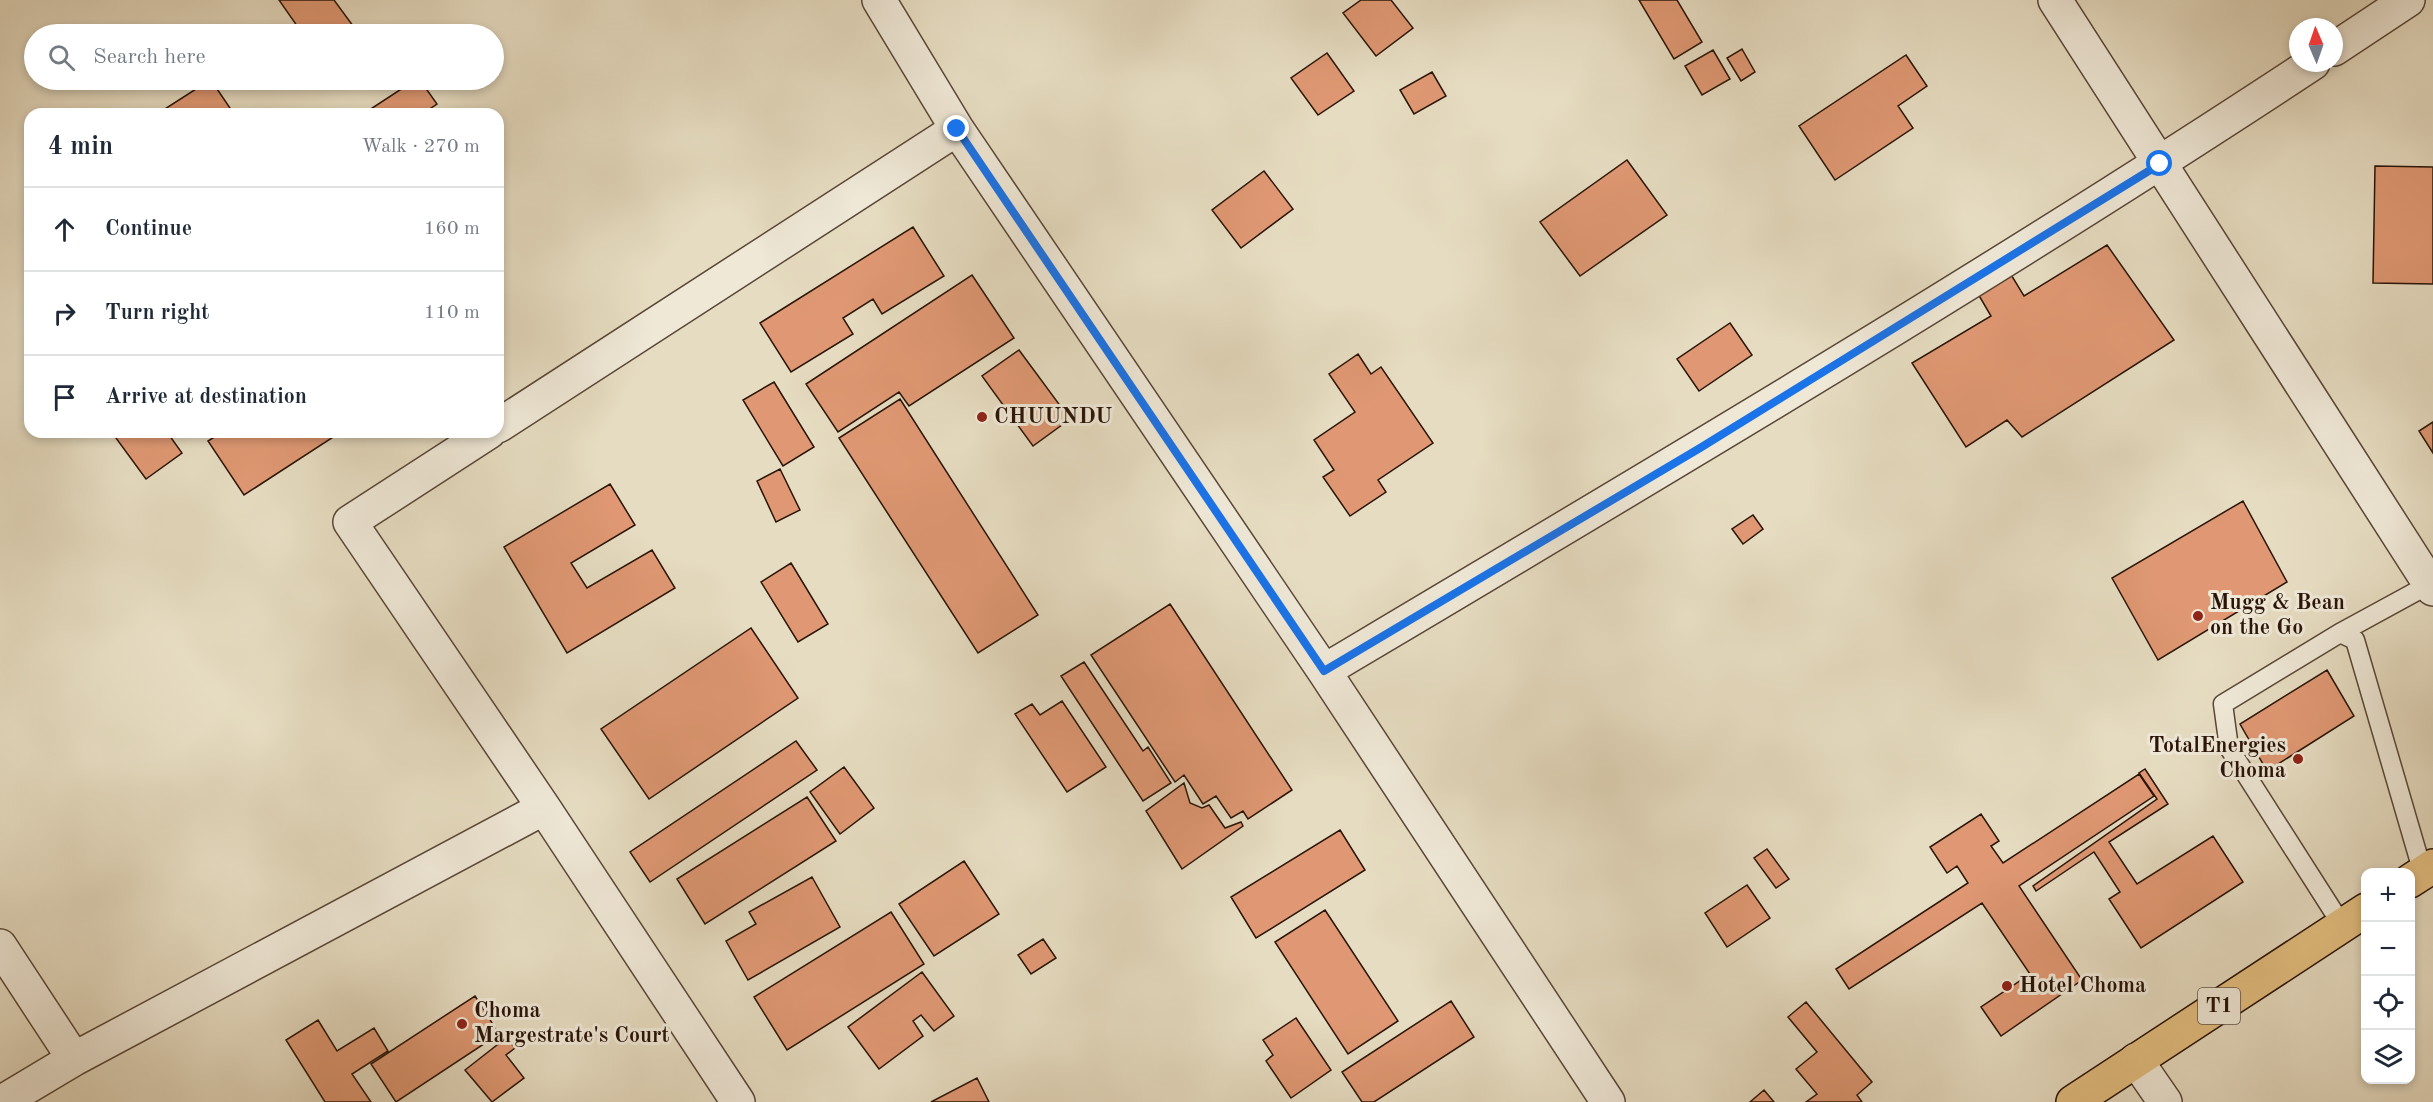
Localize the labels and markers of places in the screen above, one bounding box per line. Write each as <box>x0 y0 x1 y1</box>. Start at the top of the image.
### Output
place label: CHUUNDU <box>994 406 1112 428</box>
marker: CHUUNDU <box>975 410 989 424</box>
place label: Mugg & Bean on the Go <box>2210 592 2345 639</box>
marker: Mugg & Bean on the Go <box>2191 609 2205 623</box>
place label: TotalEnergies Choma <box>2149 735 2286 782</box>
marker: TotalEnergies Choma <box>2291 752 2305 766</box>
place label: Hotel Choma <box>2019 975 2146 997</box>
marker: Hotel Choma <box>2000 979 2014 993</box>
place label: Choma Margestrate's Court <box>474 1000 670 1047</box>
marker: Choma Margestrate's Court <box>455 1017 469 1031</box>

